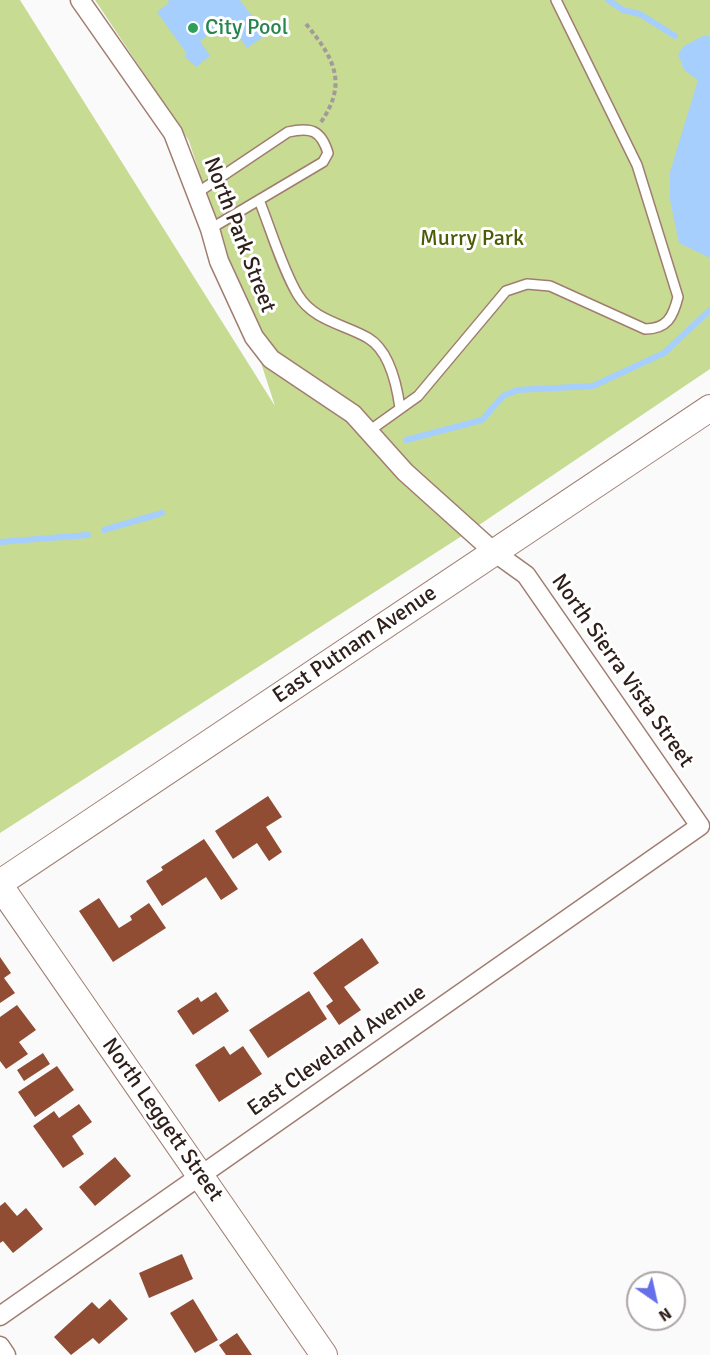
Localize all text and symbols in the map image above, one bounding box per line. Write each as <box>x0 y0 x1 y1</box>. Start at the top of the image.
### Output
place label: City Pool <box>205 15 288 41</box>
marker: City Pool <box>186 21 200 35</box>
street label: North Park Street <box>197 154 281 316</box>
park label: Murry Park <box>420 226 524 252</box>
street label: North Sierra Vista Street <box>545 569 699 773</box>
street label: East Putnam Avenue <box>268 580 442 710</box>
street label: East Cleveland Avenue <box>243 980 431 1122</box>
street label: North Leggett Street <box>96 1033 228 1207</box>
north arrow <box>626 1271 686 1331</box>
text: N <box>655 1303 675 1326</box>

